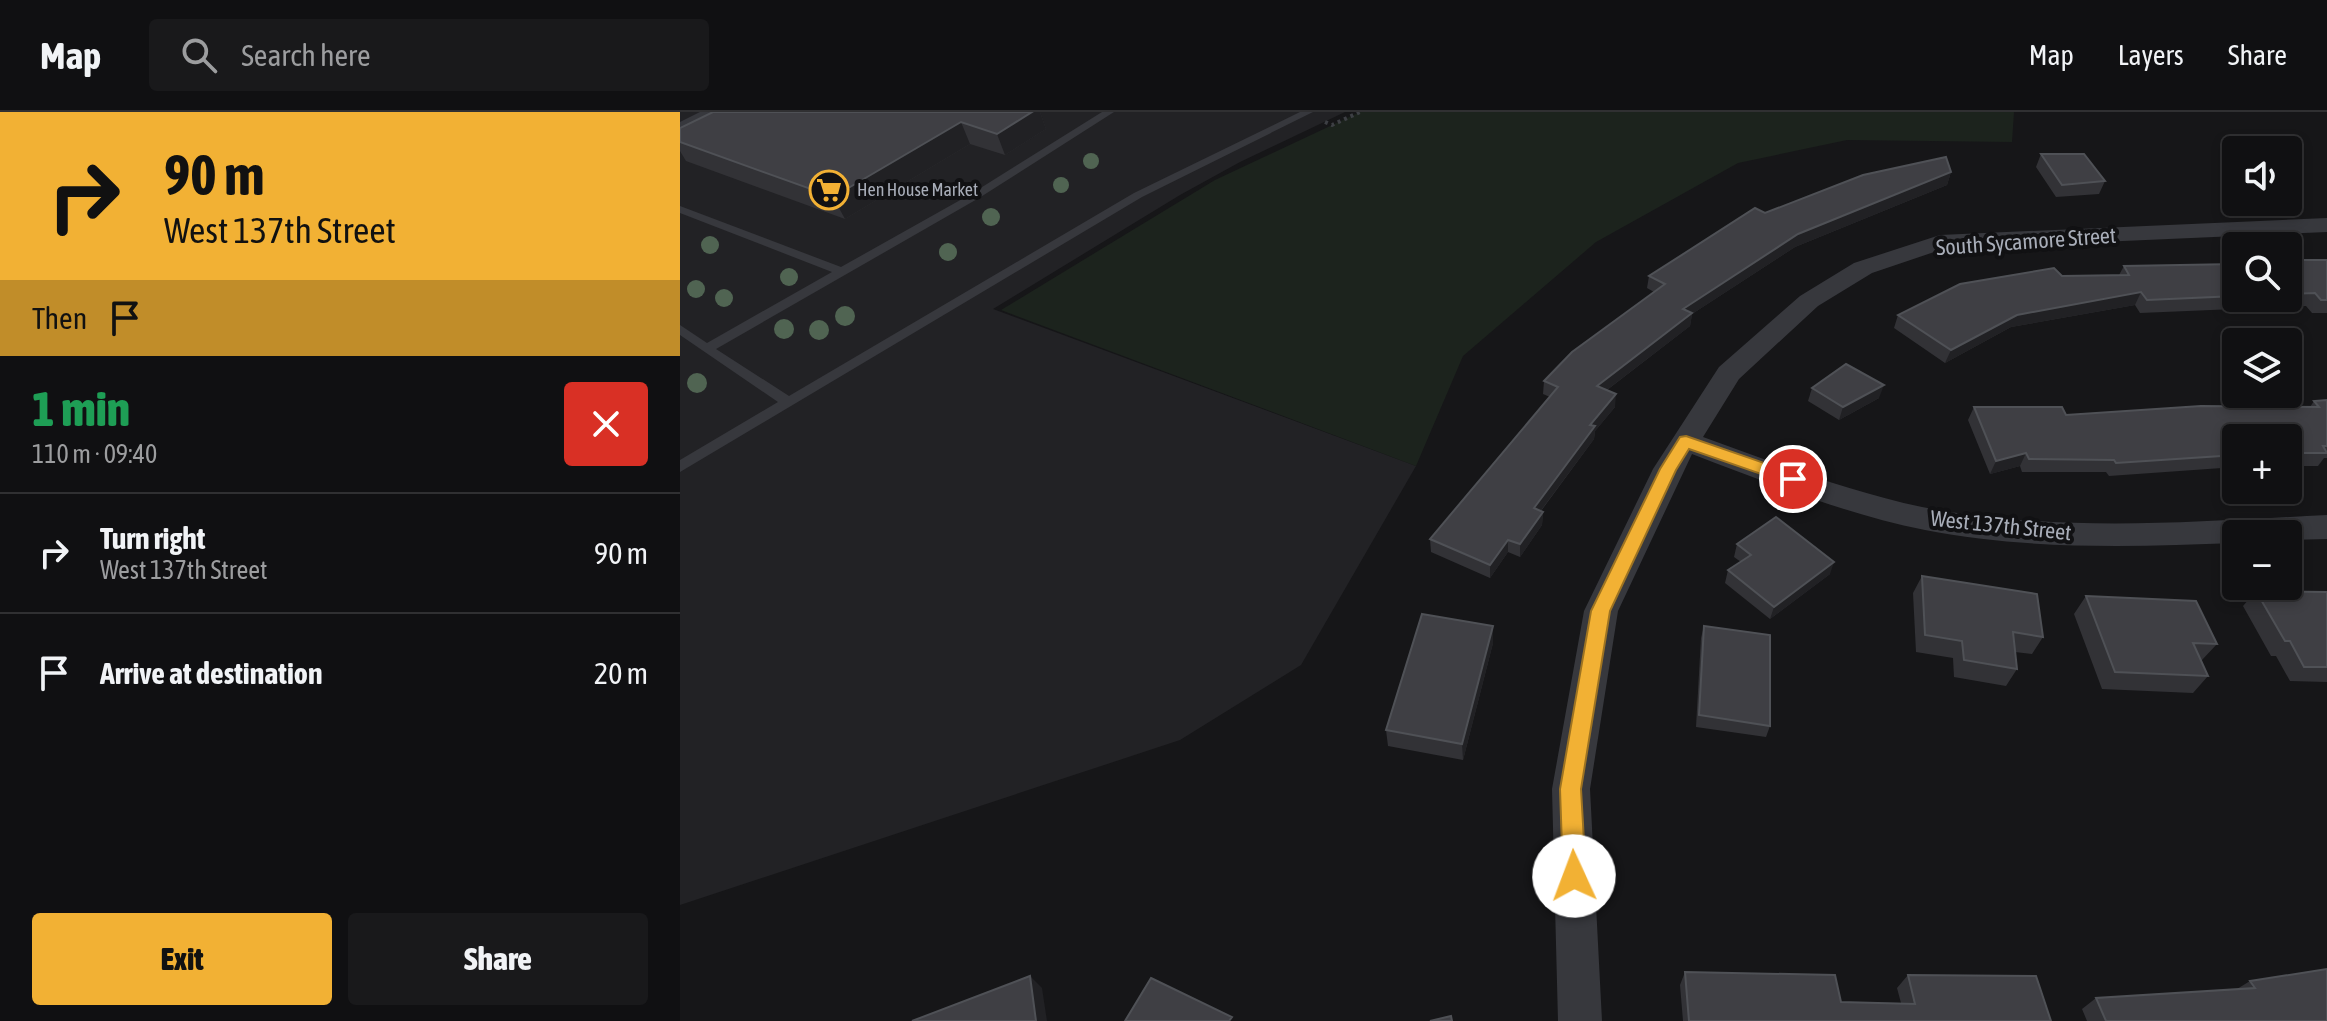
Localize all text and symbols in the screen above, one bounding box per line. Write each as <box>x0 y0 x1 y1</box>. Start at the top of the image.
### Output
search box <box>149 19 709 91</box>
icon: search <box>177 33 221 77</box>
text: Map <box>40 34 101 77</box>
text: Search here <box>241 38 371 72</box>
text: Map <box>2029 39 2074 71</box>
text: Layers <box>2118 39 2184 71</box>
text: Share <box>2228 39 2287 71</box>
map controls <box>2222 136 2302 600</box>
button: sound <box>2222 136 2302 216</box>
text: 90 m <box>164 143 265 207</box>
icon: right <box>32 144 136 248</box>
supermarket icon: Hen House Market <box>808 169 850 211</box>
place label: Hen House Market <box>857 179 978 200</box>
text: West 137th Street <box>164 209 396 251</box>
street label: South Sycamore Street <box>1935 222 2117 260</box>
button: search <box>2222 232 2302 312</box>
icon: arrive <box>103 296 147 340</box>
text: Then <box>32 301 87 335</box>
button: layers <box>2222 328 2302 408</box>
text: 1 min <box>32 381 130 436</box>
button: close <box>564 382 648 466</box>
button: + <box>2222 424 2302 504</box>
text: 110 m · 09:40 <box>32 439 157 469</box>
pin <box>1759 445 1827 513</box>
icon: arrive <box>1771 457 1815 501</box>
street label: West 137th Street <box>1929 505 2073 545</box>
button: − <box>2222 520 2302 600</box>
text: Turn right <box>100 521 206 555</box>
icon: right <box>32 531 76 575</box>
text: 90 m <box>594 536 648 570</box>
text: West 137th Street <box>100 555 267 585</box>
icon: arrive <box>32 651 76 695</box>
text: Arrive at destination <box>100 656 322 690</box>
text: 20 m <box>594 656 648 690</box>
position arrow <box>1532 834 1616 918</box>
button: Exit <box>32 913 332 1005</box>
button: Share <box>348 913 648 1005</box>

